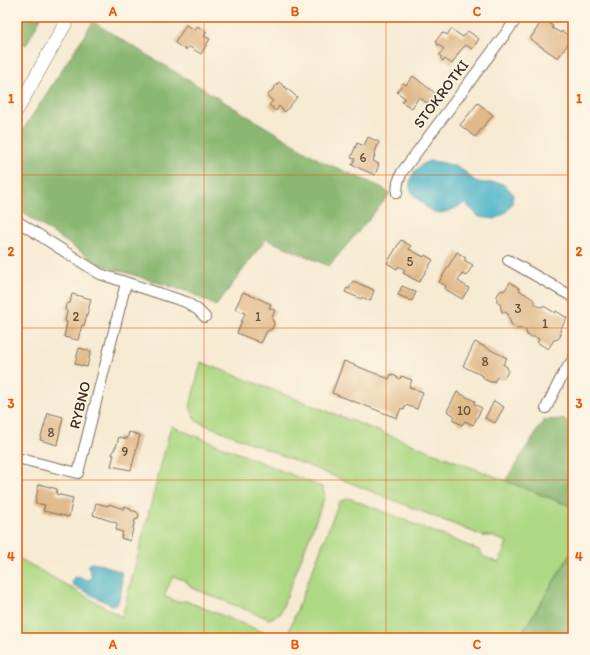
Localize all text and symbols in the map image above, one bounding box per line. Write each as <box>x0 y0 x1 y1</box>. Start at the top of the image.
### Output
text: A <box>108 4 118 19</box>
text: B <box>291 4 300 19</box>
text: C <box>473 4 482 19</box>
street label: STOKROTKI <box>409 56 473 132</box>
text: 1 <box>8 91 14 106</box>
text: 1 <box>576 91 582 106</box>
house number: 6 <box>360 150 367 165</box>
text: 2 <box>8 244 15 259</box>
text: 2 <box>576 244 583 259</box>
house number: 5 <box>407 254 414 269</box>
house number: 3 <box>514 301 522 316</box>
house number: 2 <box>73 309 80 324</box>
house number: 1 <box>255 309 261 324</box>
house number: 1 <box>542 316 548 331</box>
house number: 8 <box>481 354 489 369</box>
street label: RYBNO <box>65 379 95 431</box>
text: 3 <box>7 396 15 411</box>
text: 3 <box>575 396 583 411</box>
house number: 10 <box>457 403 471 418</box>
house number: 8 <box>47 425 55 440</box>
house number: 9 <box>122 444 129 459</box>
text: 4 <box>7 549 15 564</box>
text: 4 <box>575 549 583 564</box>
text: A <box>108 637 118 652</box>
text: B <box>291 637 300 652</box>
text: C <box>473 637 482 652</box>

